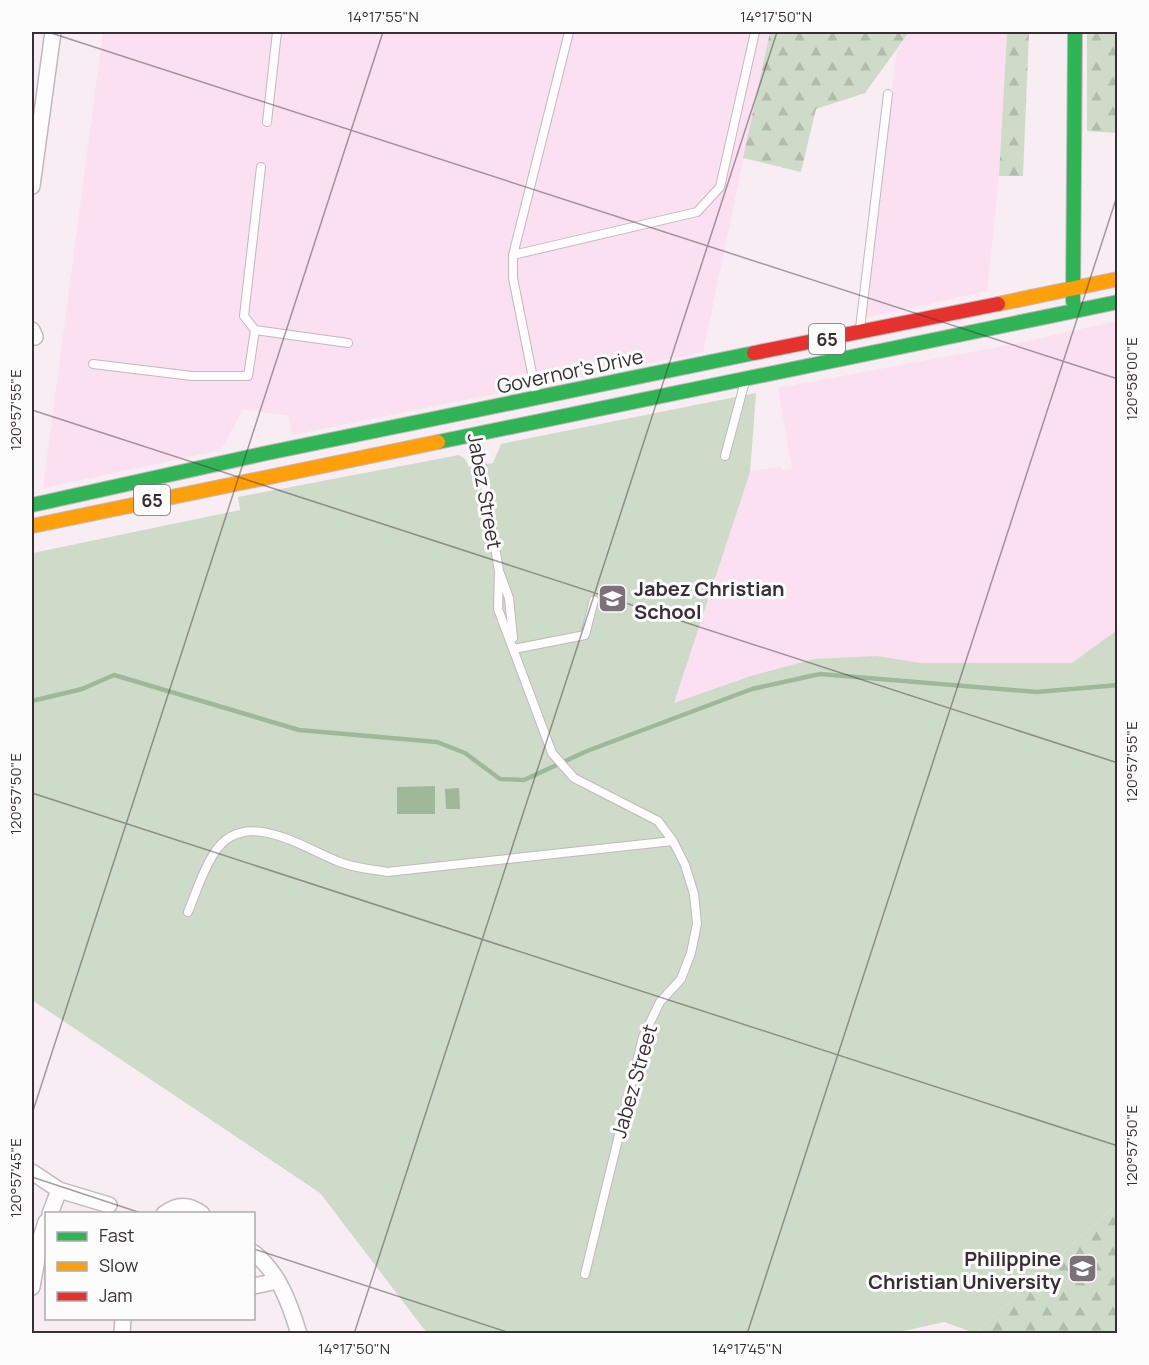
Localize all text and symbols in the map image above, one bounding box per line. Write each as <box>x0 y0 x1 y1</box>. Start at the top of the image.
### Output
text: 14°17'55"N <box>347 6 419 27</box>
text: 14°17'50"N <box>740 6 812 27</box>
road number: 65 <box>809 324 845 354</box>
text: 120°58'00"E <box>1121 337 1142 421</box>
street label: Governor's Drive <box>494 342 646 400</box>
text: 120°57'55"E <box>5 369 26 451</box>
street label: Jabez Street <box>462 431 508 551</box>
road number: 65 <box>134 485 170 515</box>
place label: Jabez Christian School <box>634 575 785 625</box>
school or university icon: Jabez Christian School <box>597 583 629 615</box>
text: 120°57'55"E <box>1121 721 1142 803</box>
text: 120°57'50"E <box>5 753 26 835</box>
street label: Jabez Street <box>605 1021 663 1141</box>
text: 120°57'50"E <box>1121 1105 1142 1187</box>
text: 120°57'45"E <box>5 1138 26 1218</box>
legend <box>45 1212 255 1320</box>
text: Fast <box>99 1223 134 1247</box>
place label: Philippine Christian University <box>868 1245 1062 1295</box>
text: Slow <box>99 1253 139 1277</box>
school or university icon: Philippine Christian University <box>1066 1253 1098 1285</box>
text: Jam <box>99 1283 133 1307</box>
text: 14°17'50"N <box>318 1338 390 1359</box>
text: 14°17'45"N <box>712 1338 782 1359</box>

